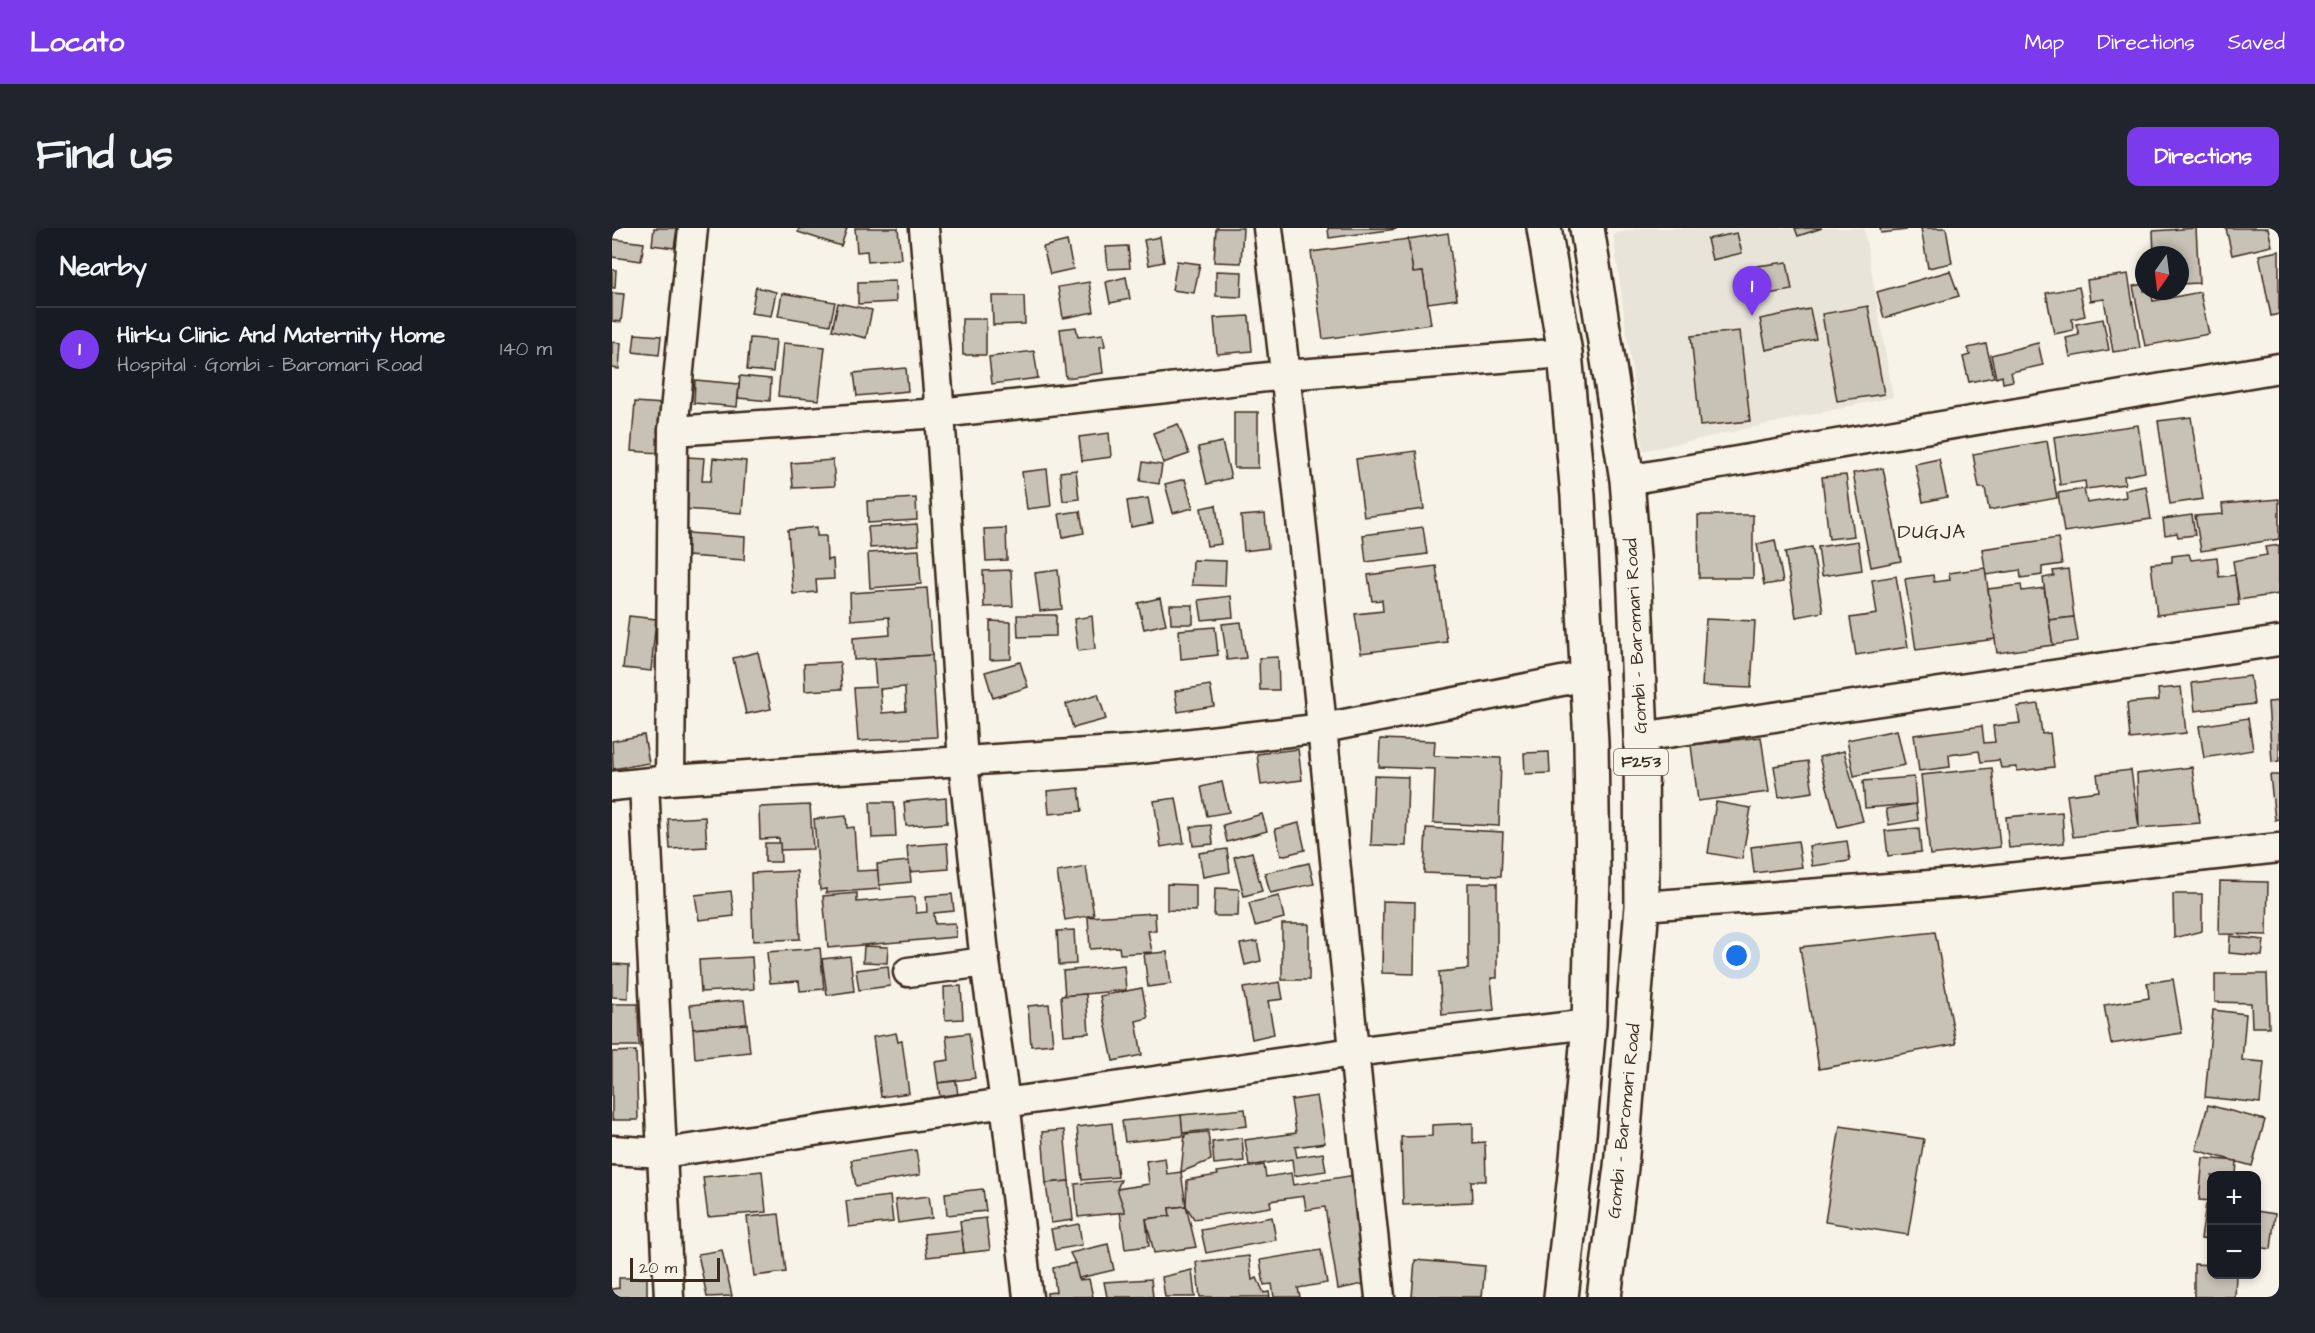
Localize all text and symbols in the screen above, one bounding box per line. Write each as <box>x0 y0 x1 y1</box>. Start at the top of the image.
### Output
text: Locato <box>30 23 124 62</box>
text: Map <box>2024 28 2064 57</box>
text: Directions <box>2097 28 2195 57</box>
text: Saved <box>2228 28 2285 57</box>
text: Find us <box>36 127 173 185</box>
button: Directions <box>2127 127 2279 186</box>
north arrow <box>2135 246 2189 300</box>
text: Nearby <box>60 249 147 285</box>
pin: 1 <box>1732 266 1772 316</box>
text: Hirku Clinic And Maternity Home <box>117 320 445 351</box>
text: 1 <box>78 335 81 363</box>
text: 140 m <box>500 335 552 363</box>
text: Hospital · Gombi - Baromari Road <box>117 351 422 379</box>
district label: DUGJA <box>1898 518 1966 546</box>
street label: Gombi - Baromari Road <box>1618 538 1654 734</box>
road number: F253 <box>1614 749 1668 775</box>
your location <box>1722 941 1751 970</box>
street label: Gombi - Baromari Road <box>1601 1022 1647 1220</box>
map controls <box>2207 1171 2261 1279</box>
button: + <box>2207 1171 2261 1225</box>
button: − <box>2207 1225 2261 1279</box>
scale bar <box>630 1255 720 1282</box>
text: 20 m <box>639 1257 677 1279</box>

